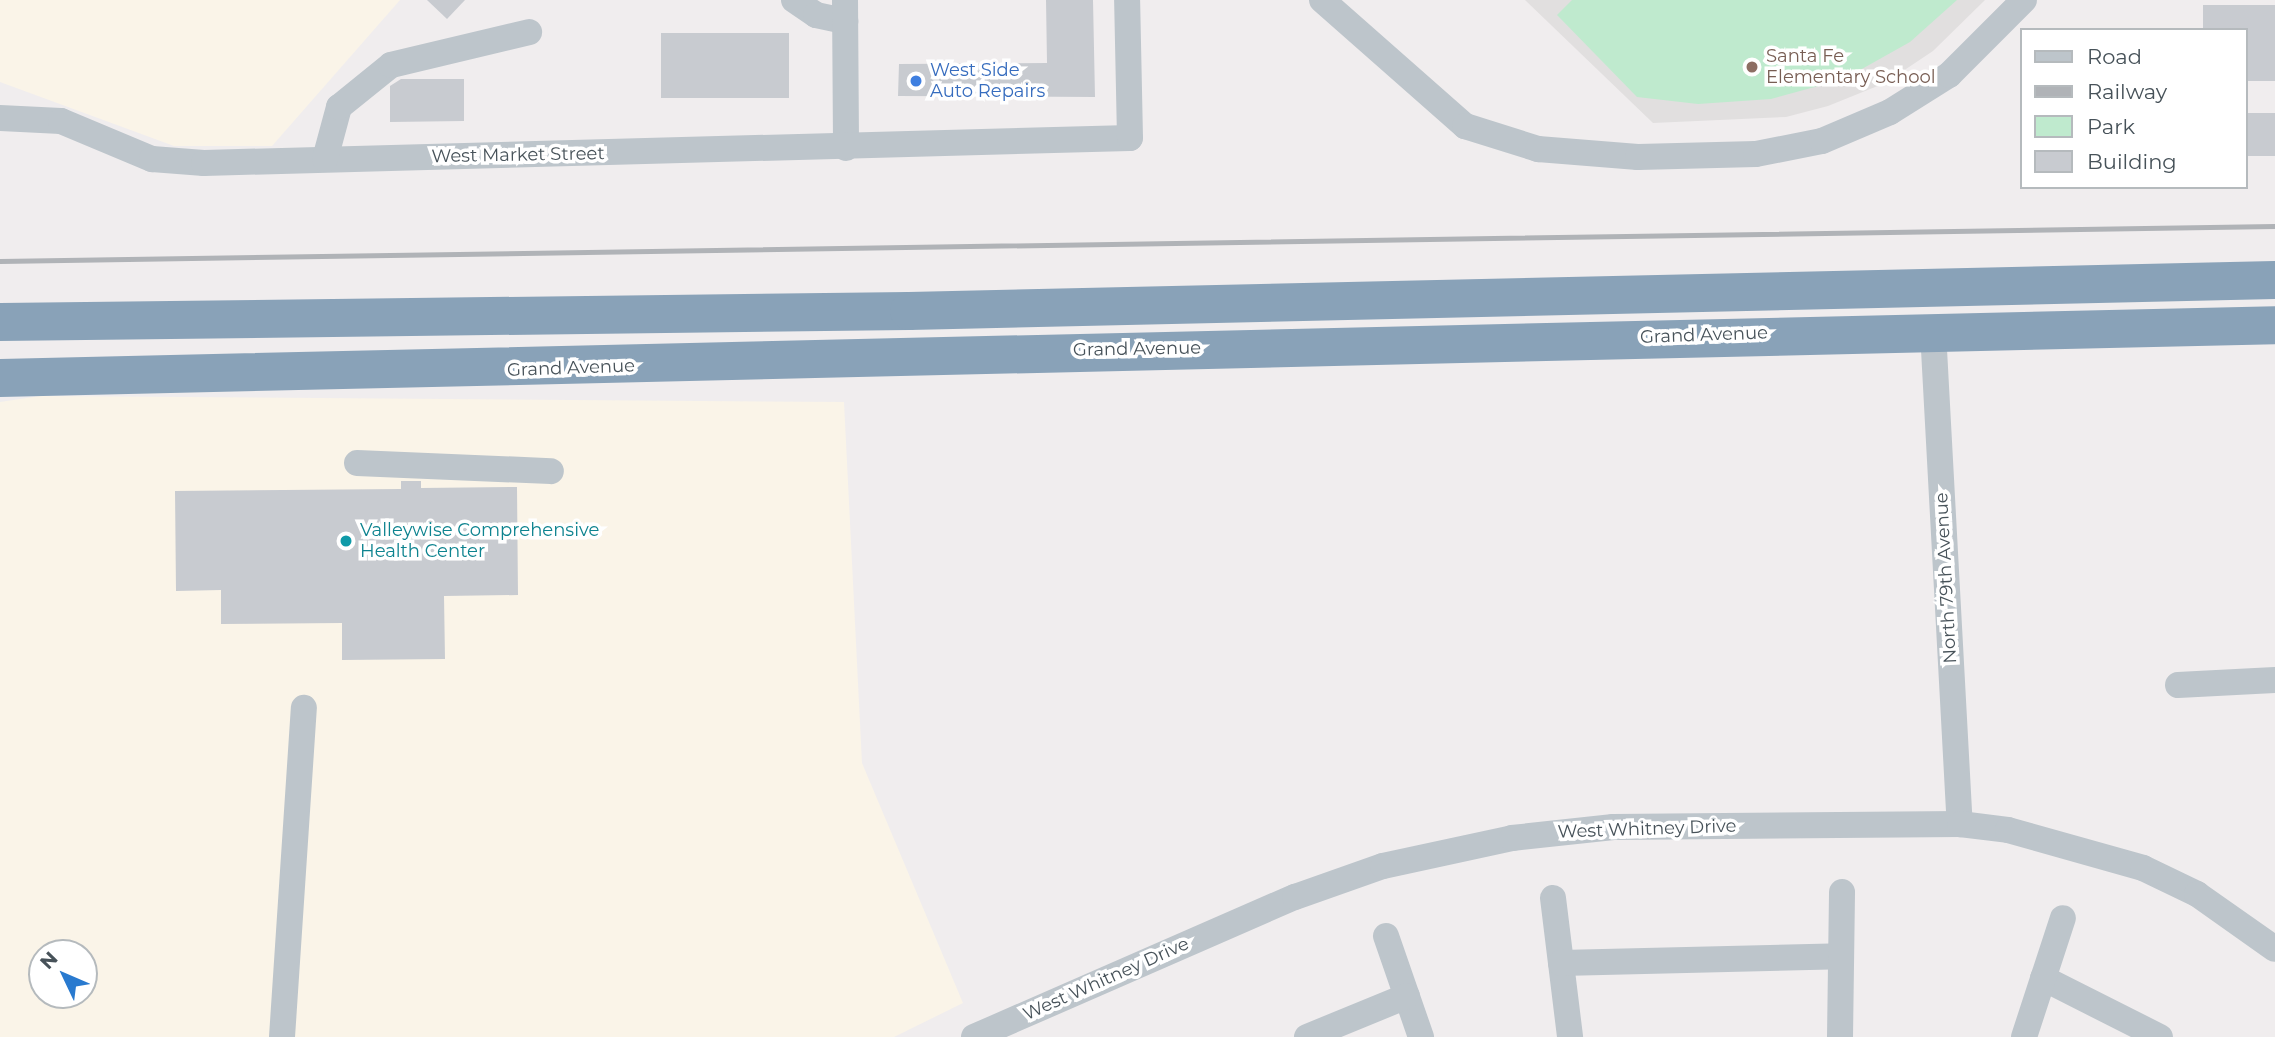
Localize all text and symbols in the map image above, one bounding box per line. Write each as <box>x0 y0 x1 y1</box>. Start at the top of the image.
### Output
legend <box>2020 28 2247 189</box>
text: Road <box>2087 44 2142 69</box>
place label: Santa Fe Elementary School <box>1766 46 1936 88</box>
marker: Santa Fe Elementary School <box>1744 59 1760 75</box>
place label: West Side Auto Repairs <box>930 60 1045 102</box>
marker: West Side Auto Repairs <box>908 73 924 89</box>
text: Railway <box>2087 79 2167 104</box>
text: Park <box>2087 114 2135 139</box>
street label: West Market Street <box>431 143 605 167</box>
text: Building <box>2087 149 2177 174</box>
street label: Grand Avenue <box>1640 322 1768 348</box>
street label: Grand Avenue <box>1073 337 1201 361</box>
street label: Grand Avenue <box>507 355 635 381</box>
street label: North 79th Avenue <box>1931 492 1961 664</box>
place label: Valleywise Comprehensive Health Center <box>360 520 599 562</box>
marker: Valleywise Comprehensive Health Center <box>338 533 354 549</box>
street label: West Whitney Drive <box>1557 815 1737 843</box>
street label: West Whitney Drive <box>1020 933 1192 1025</box>
north arrow <box>28 939 98 1009</box>
text: N <box>35 947 63 974</box>

